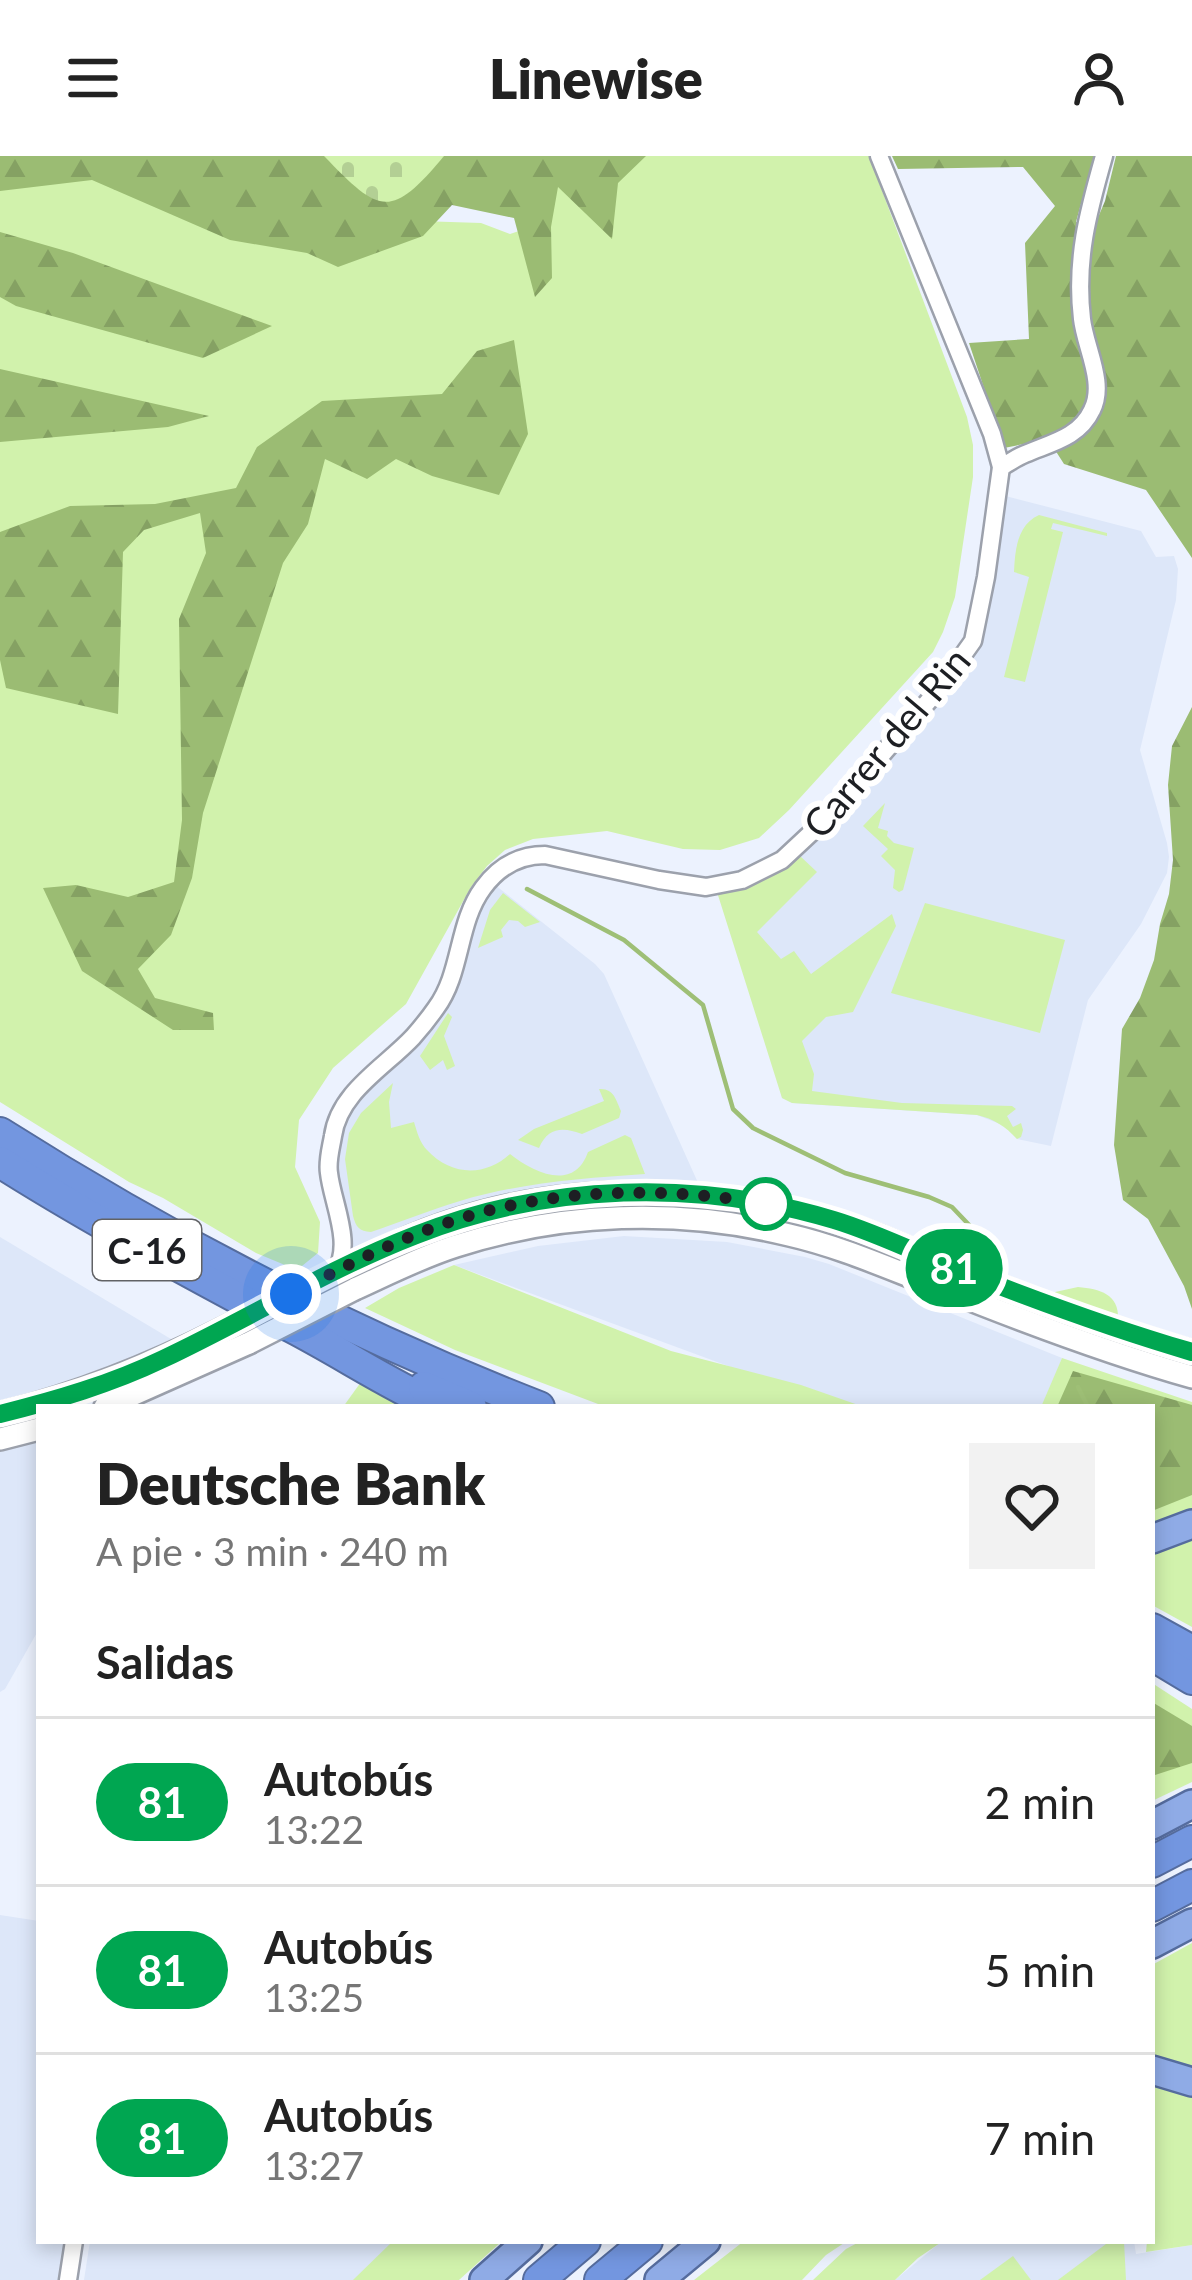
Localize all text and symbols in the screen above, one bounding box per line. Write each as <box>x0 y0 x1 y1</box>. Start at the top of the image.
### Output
icon: menu <box>60 45 126 111</box>
icon: person <box>1066 45 1132 111</box>
text: Linewise <box>489 46 703 111</box>
street label: Carrer del Rin <box>793 638 979 846</box>
unlabelled marker <box>741 1179 791 1229</box>
road number: C-16 <box>93 1220 201 1280</box>
line badge: 81 <box>900 1229 1008 1307</box>
text: 81 <box>930 1243 978 1293</box>
your location <box>261 1264 321 1324</box>
button: heart <box>969 1443 1095 1569</box>
text: Deutsche Bank <box>96 1449 485 1517</box>
text: A pie · 3 min · 240 m <box>96 1528 449 1574</box>
text: Salidas <box>96 1635 234 1689</box>
text: Autobús <box>264 1752 433 1806</box>
text: 2 min <box>984 1775 1095 1829</box>
text: 81 <box>138 1777 186 1827</box>
text: 13:22 <box>264 1806 364 1852</box>
text: Autobús <box>264 1920 433 1974</box>
text: 5 min <box>984 1943 1095 1997</box>
text: 81 <box>138 1945 186 1995</box>
text: 13:25 <box>264 1974 364 2020</box>
text: Autobús <box>264 2088 433 2142</box>
text: 7 min <box>984 2111 1095 2165</box>
text: 81 <box>138 2113 186 2163</box>
text: 13:27 <box>264 2142 364 2188</box>

